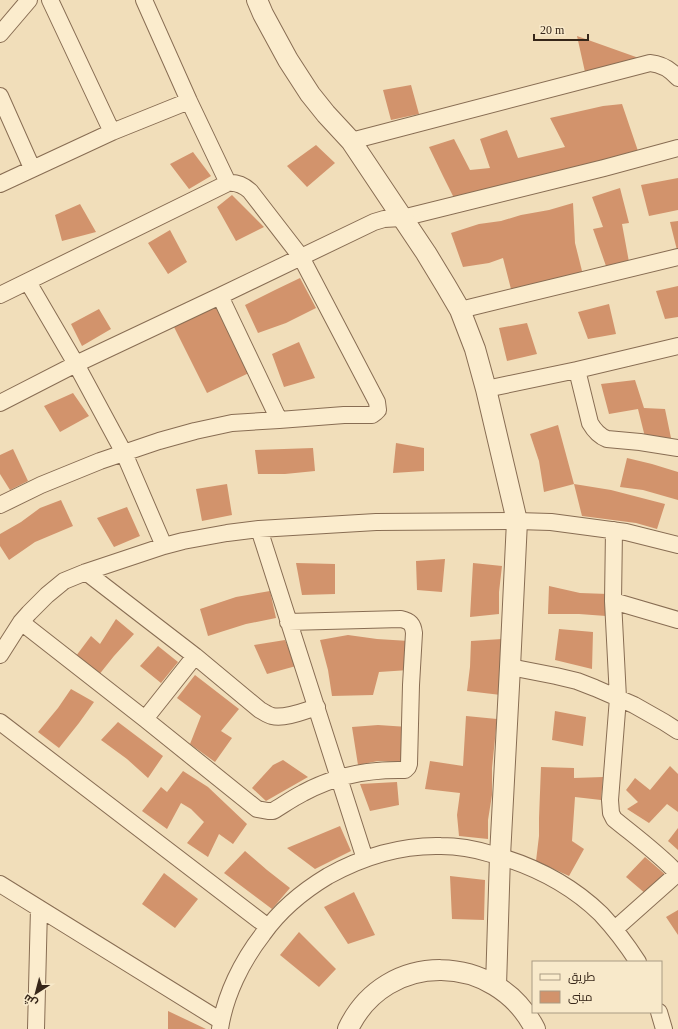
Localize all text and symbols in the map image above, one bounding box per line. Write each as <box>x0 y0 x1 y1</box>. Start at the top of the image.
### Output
scale bar <box>534 16 588 42</box>
text: 20 m <box>540 23 565 37</box>
legend <box>532 961 662 1013</box>
text: طريق <box>568 970 596 984</box>
north arrow <box>16 973 56 1013</box>
text: مبنى <box>568 990 593 1004</box>
text: ش <box>21 991 40 1010</box>

